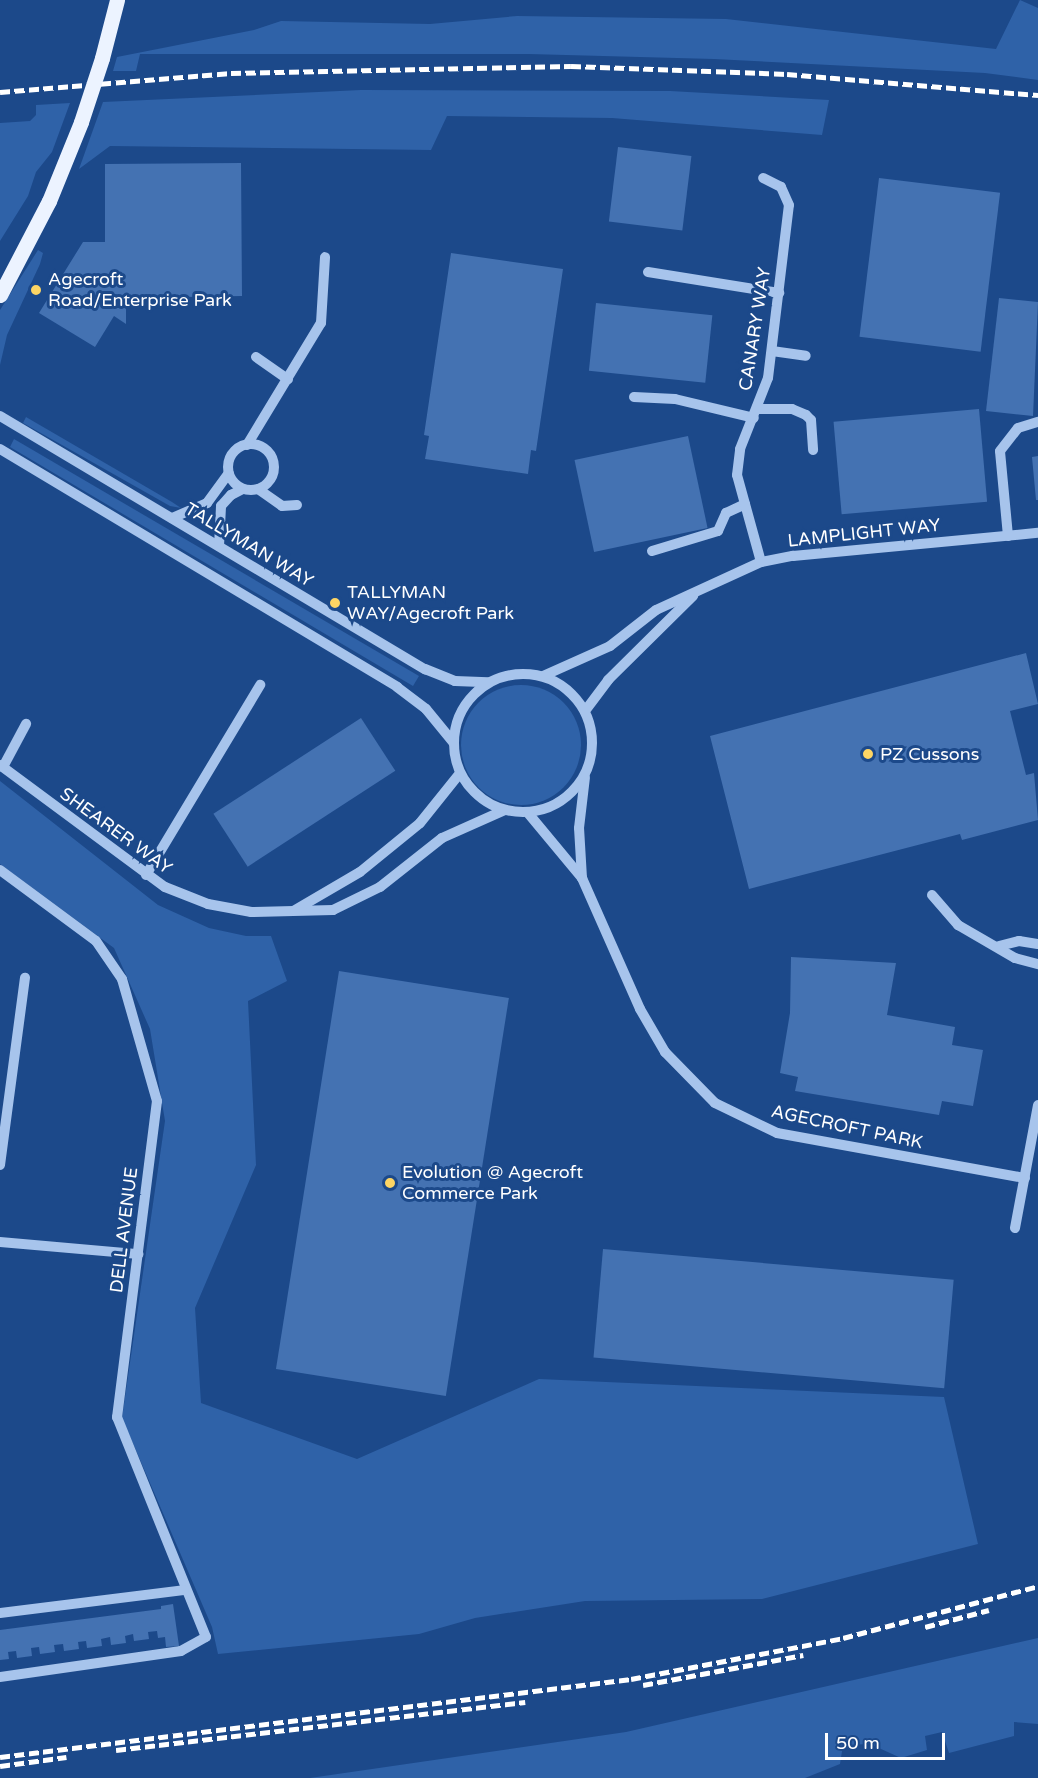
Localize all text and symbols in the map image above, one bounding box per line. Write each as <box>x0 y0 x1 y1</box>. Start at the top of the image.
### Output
street label: CANARY WAY <box>735 266 775 392</box>
place label: Agecroft Road/Enterprise Park <box>48 269 232 312</box>
marker: Agecroft Road/Enterprise Park <box>29 283 43 297</box>
street label: TALLYMAN WAY <box>181 498 317 592</box>
street label: LAMPLIGHT WAY <box>787 514 941 552</box>
place label: TALLYMAN WAY/Agecroft Park <box>347 582 514 624</box>
marker: TALLYMAN WAY/Agecroft Park <box>328 596 342 610</box>
place label: PZ Cussons <box>880 743 979 765</box>
marker: PZ Cussons <box>861 747 875 761</box>
street label: SHEARER WAY <box>56 783 176 879</box>
street label: AGECROFT PARK <box>769 1100 925 1154</box>
place label: Evolution @ Agecroft Commerce Park <box>402 1162 583 1204</box>
street label: DELL AVENUE <box>106 1166 142 1294</box>
marker: Evolution @ Agecroft Commerce Park <box>383 1176 397 1190</box>
scale bar <box>828 1721 948 1759</box>
text: 50 m <box>836 1732 880 1754</box>

